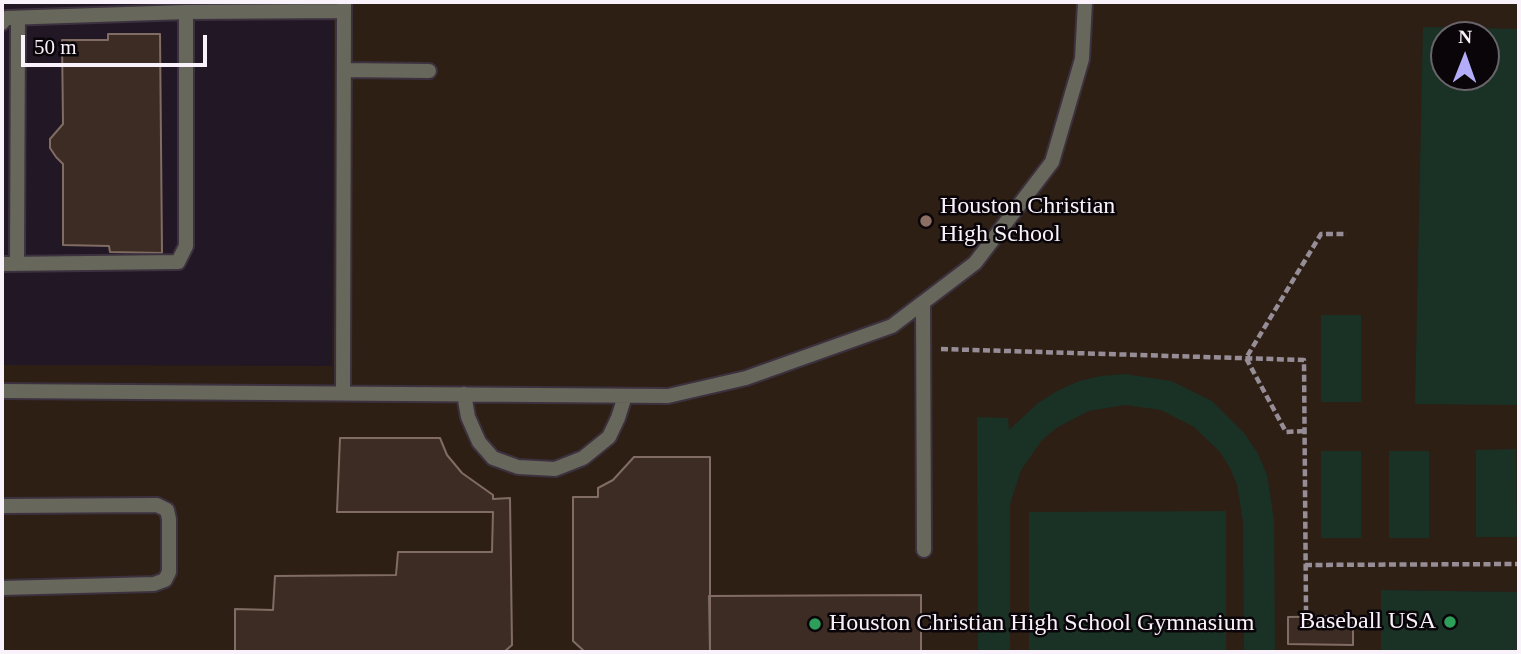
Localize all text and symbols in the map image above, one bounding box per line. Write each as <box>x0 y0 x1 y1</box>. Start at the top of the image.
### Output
scale bar <box>24 21 210 65</box>
north arrow <box>1430 21 1500 91</box>
text: N <box>1458 26 1472 47</box>
text: 50 m <box>34 35 77 59</box>
place label: Houston Christian High School <box>940 193 1115 249</box>
marker: Houston Christian High School <box>918 213 934 229</box>
place label: Baseball USA <box>1299 608 1436 636</box>
place label: Houston Christian High School Gymnasium <box>829 610 1254 638</box>
marker: Baseball USA <box>1442 614 1458 630</box>
marker: Houston Christian High School Gymnasium <box>807 616 823 632</box>

